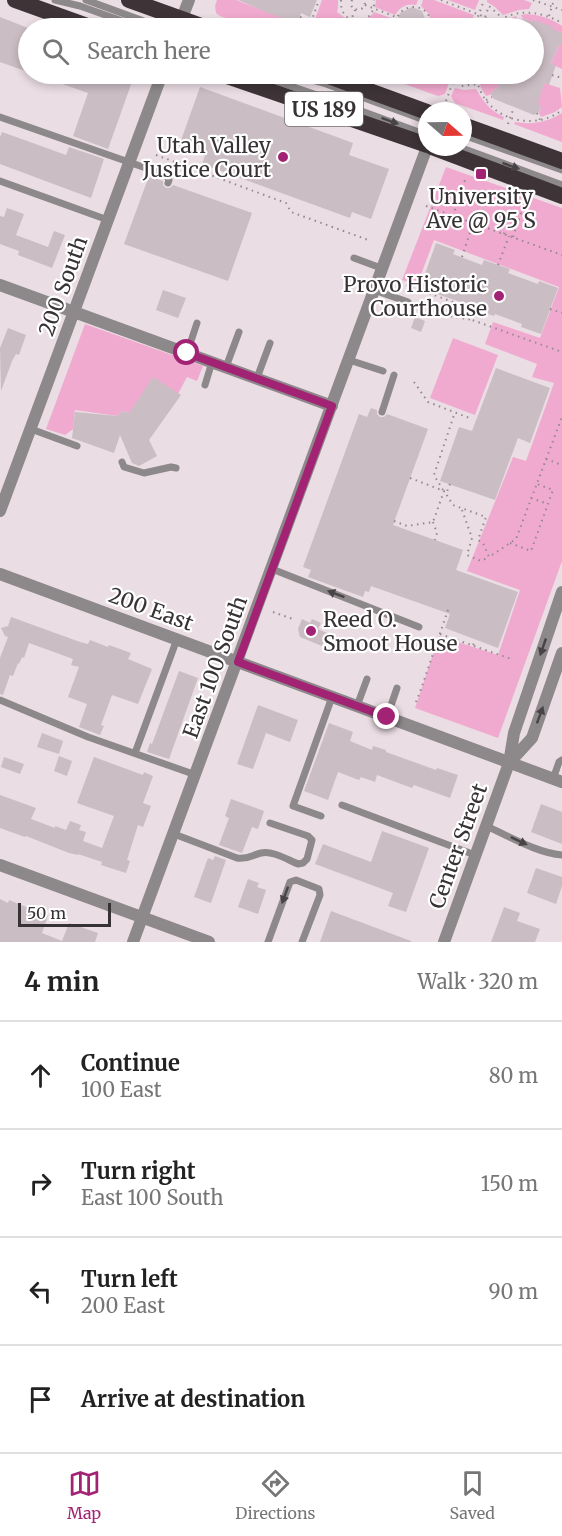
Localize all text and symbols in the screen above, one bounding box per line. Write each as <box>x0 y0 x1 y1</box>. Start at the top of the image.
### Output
search box <box>18 18 544 84</box>
icon: search <box>39 35 72 68</box>
text: Search here <box>87 37 210 65</box>
road number: US 189 <box>285 92 363 126</box>
north arrow <box>418 102 472 156</box>
one-way arrow <box>381 117 399 127</box>
place label: Utah Valley Justice Court <box>142 132 272 183</box>
marker: Utah Valley Justice Court <box>276 150 290 164</box>
one-way arrow <box>502 162 520 171</box>
marker: University Ave @ 95 S <box>474 167 488 181</box>
place label: University Ave @ 95 S <box>425 183 536 234</box>
street label: 200 South <box>33 232 94 340</box>
place label: Provo Historic Courthouse <box>343 271 487 322</box>
marker: Provo Historic Courthouse <box>492 289 506 303</box>
route start <box>173 339 199 365</box>
street label: 200 East <box>105 581 197 637</box>
one-way arrow <box>327 589 345 598</box>
street label: East 100 South <box>177 592 253 742</box>
place label: Reed O. Smoot House <box>323 606 457 657</box>
marker: Reed O. Smoot House <box>304 624 318 638</box>
one-way arrow <box>538 638 547 656</box>
route end <box>373 703 399 729</box>
one-way arrow <box>535 706 545 724</box>
street label: Center Street <box>423 780 493 912</box>
one-way arrow <box>511 836 528 845</box>
one-way arrow <box>280 886 290 904</box>
scale bar <box>18 900 111 928</box>
text: 50 m <box>27 903 66 923</box>
text: 4 min <box>24 965 99 998</box>
text: Walk · 320 m <box>418 969 538 994</box>
text: Continue <box>81 1049 180 1077</box>
icon: ahead <box>24 1059 57 1092</box>
text: 80 m <box>489 1063 538 1088</box>
text: 100 East <box>81 1077 162 1102</box>
text: Turn right <box>81 1157 195 1185</box>
icon: right <box>24 1167 57 1200</box>
text: 150 m <box>481 1171 538 1196</box>
text: East 100 South <box>81 1185 223 1210</box>
text: Turn left <box>81 1265 178 1293</box>
icon: left <box>24 1275 57 1308</box>
text: 90 m <box>488 1279 538 1304</box>
text: 200 East <box>81 1293 165 1318</box>
icon: arrive <box>24 1383 57 1416</box>
text: Arrive at destination <box>81 1385 305 1413</box>
tab: Map <box>67 1467 101 1523</box>
tab: Directions <box>235 1467 315 1523</box>
tab: Saved <box>450 1467 495 1523</box>

